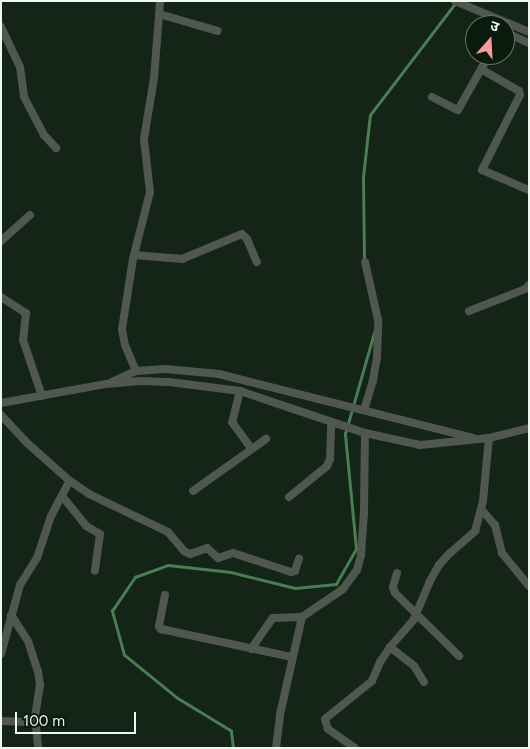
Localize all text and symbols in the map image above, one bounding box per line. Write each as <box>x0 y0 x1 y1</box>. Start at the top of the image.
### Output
north arrow <box>465 15 515 65</box>
text: उ <box>488 17 501 36</box>
scale bar <box>18 702 139 734</box>
text: 100 m <box>23 712 65 730</box>

